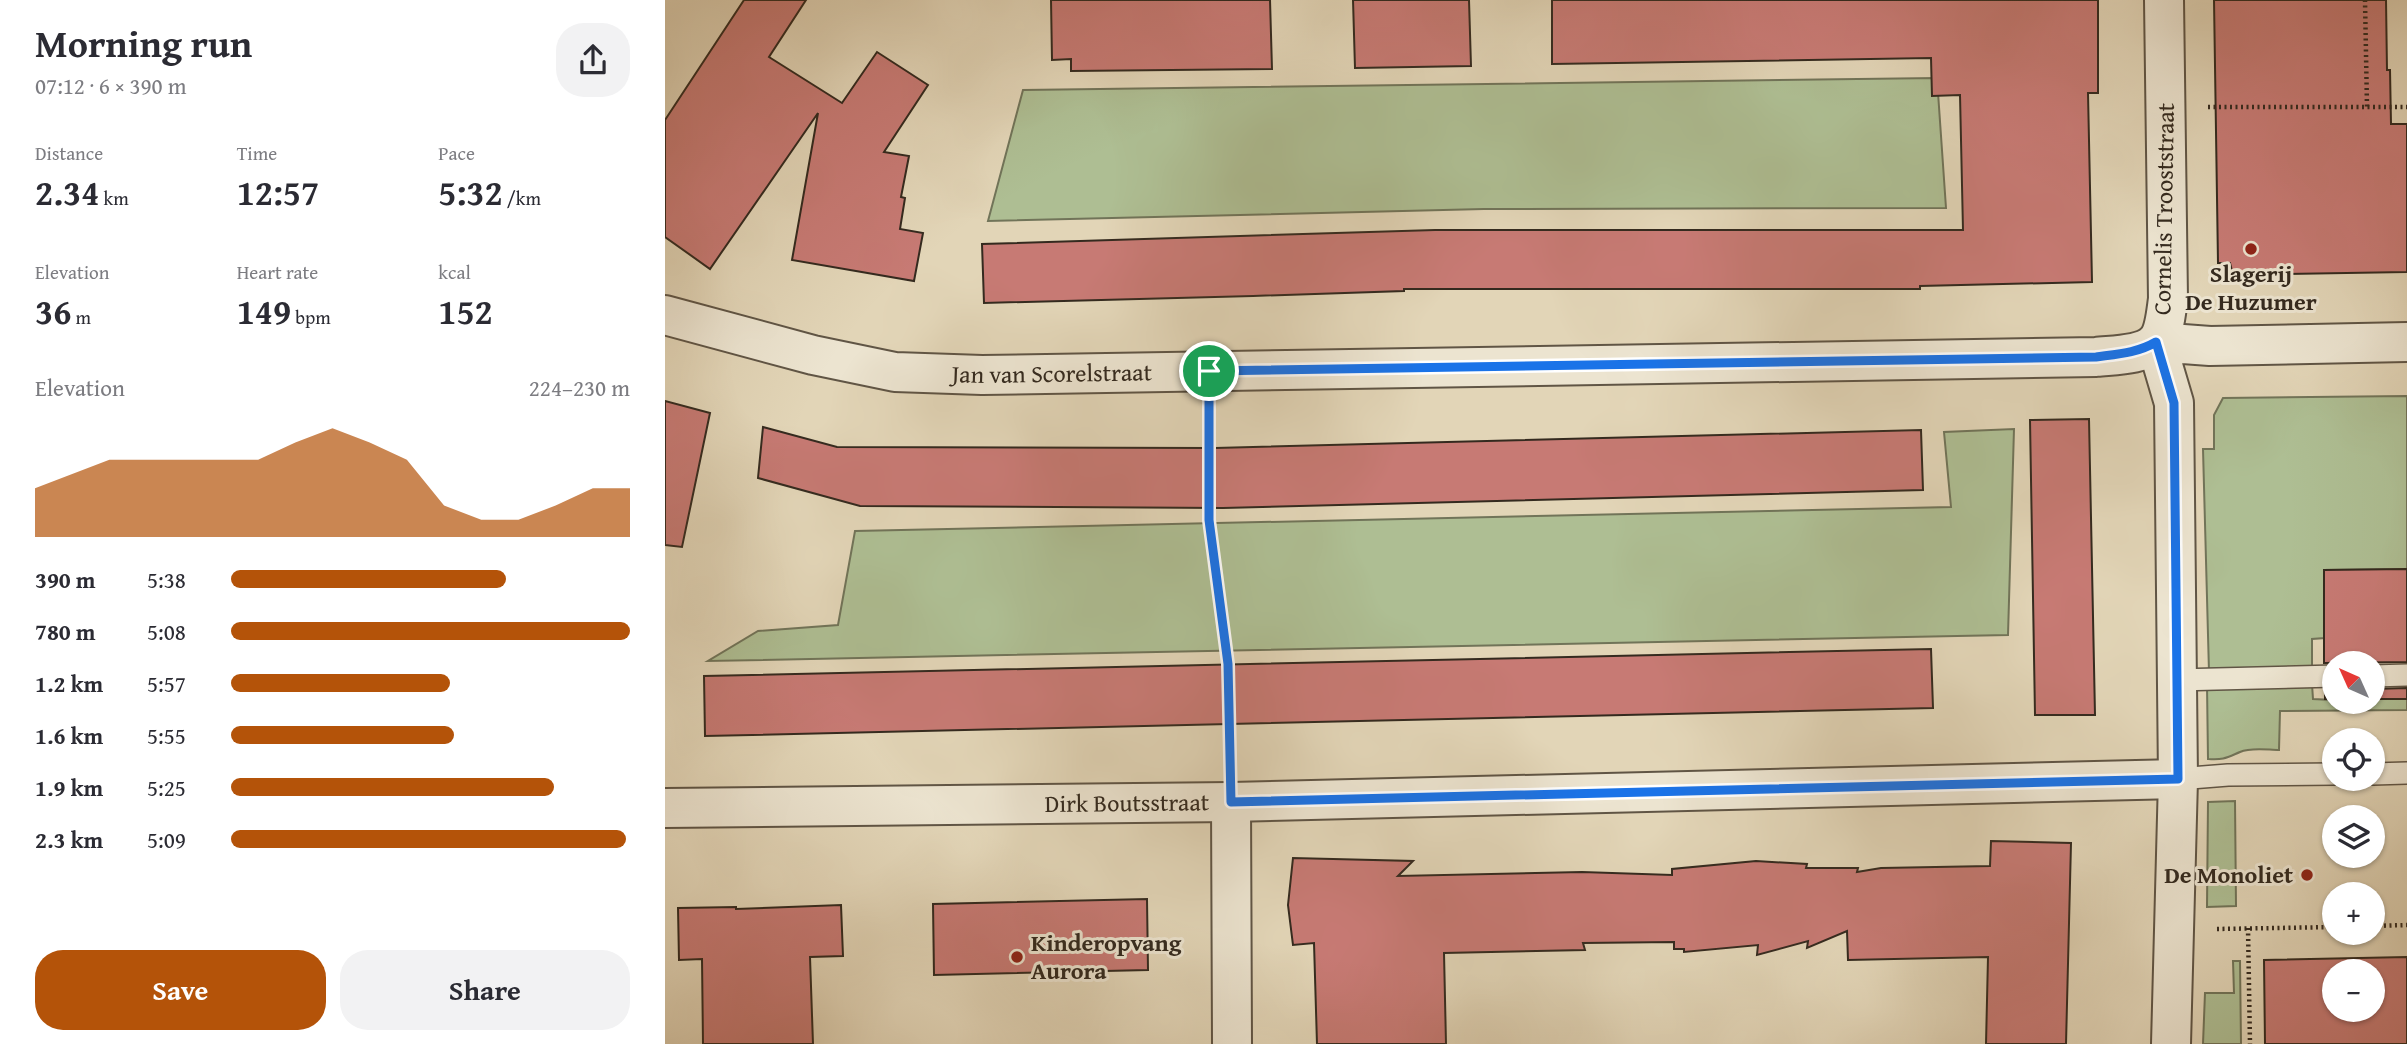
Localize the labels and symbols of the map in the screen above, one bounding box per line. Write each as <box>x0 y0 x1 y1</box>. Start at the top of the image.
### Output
street label: Cornelis Trooststraat <box>2144 102 2183 316</box>
marker: Slagerij De Huzumer <box>2243 241 2259 257</box>
place label: Slagerij De Huzumer <box>2185 256 2317 319</box>
pin <box>1179 341 1239 401</box>
street label: Jan van Scorelstraat <box>948 354 1153 392</box>
north arrow <box>2322 651 2385 714</box>
street label: Dirk Boutsstraat <box>1045 784 1210 821</box>
place label: De Monoliet <box>2164 857 2293 892</box>
marker: De Monoliet <box>2299 867 2315 883</box>
place label: Kinderopvang Aurora <box>1031 925 1182 988</box>
marker: Kinderopvang Aurora <box>1009 949 1025 965</box>

